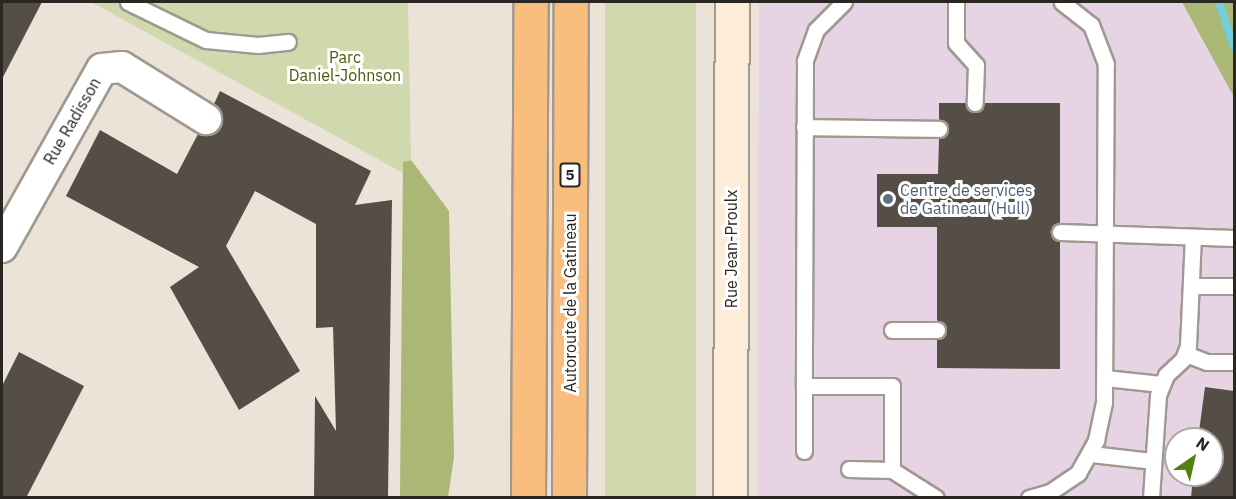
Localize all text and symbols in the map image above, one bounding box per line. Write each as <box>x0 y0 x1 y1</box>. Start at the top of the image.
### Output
park label: Parc Daniel-Johnson <box>289 47 401 85</box>
street label: Rue Radisson <box>39 74 105 168</box>
road number: 5 <box>560 163 580 187</box>
place label: Centre de services de Gatineau (Hull) <box>900 180 1033 218</box>
street label: Rue Jean-Proulx <box>721 190 741 308</box>
marker: Centre de services de Gatineau (Hull) <box>881 192 895 206</box>
street label: Autoroute de la Gatineau <box>560 213 580 393</box>
north arrow <box>1164 427 1224 487</box>
text: N <box>1193 432 1213 455</box>

